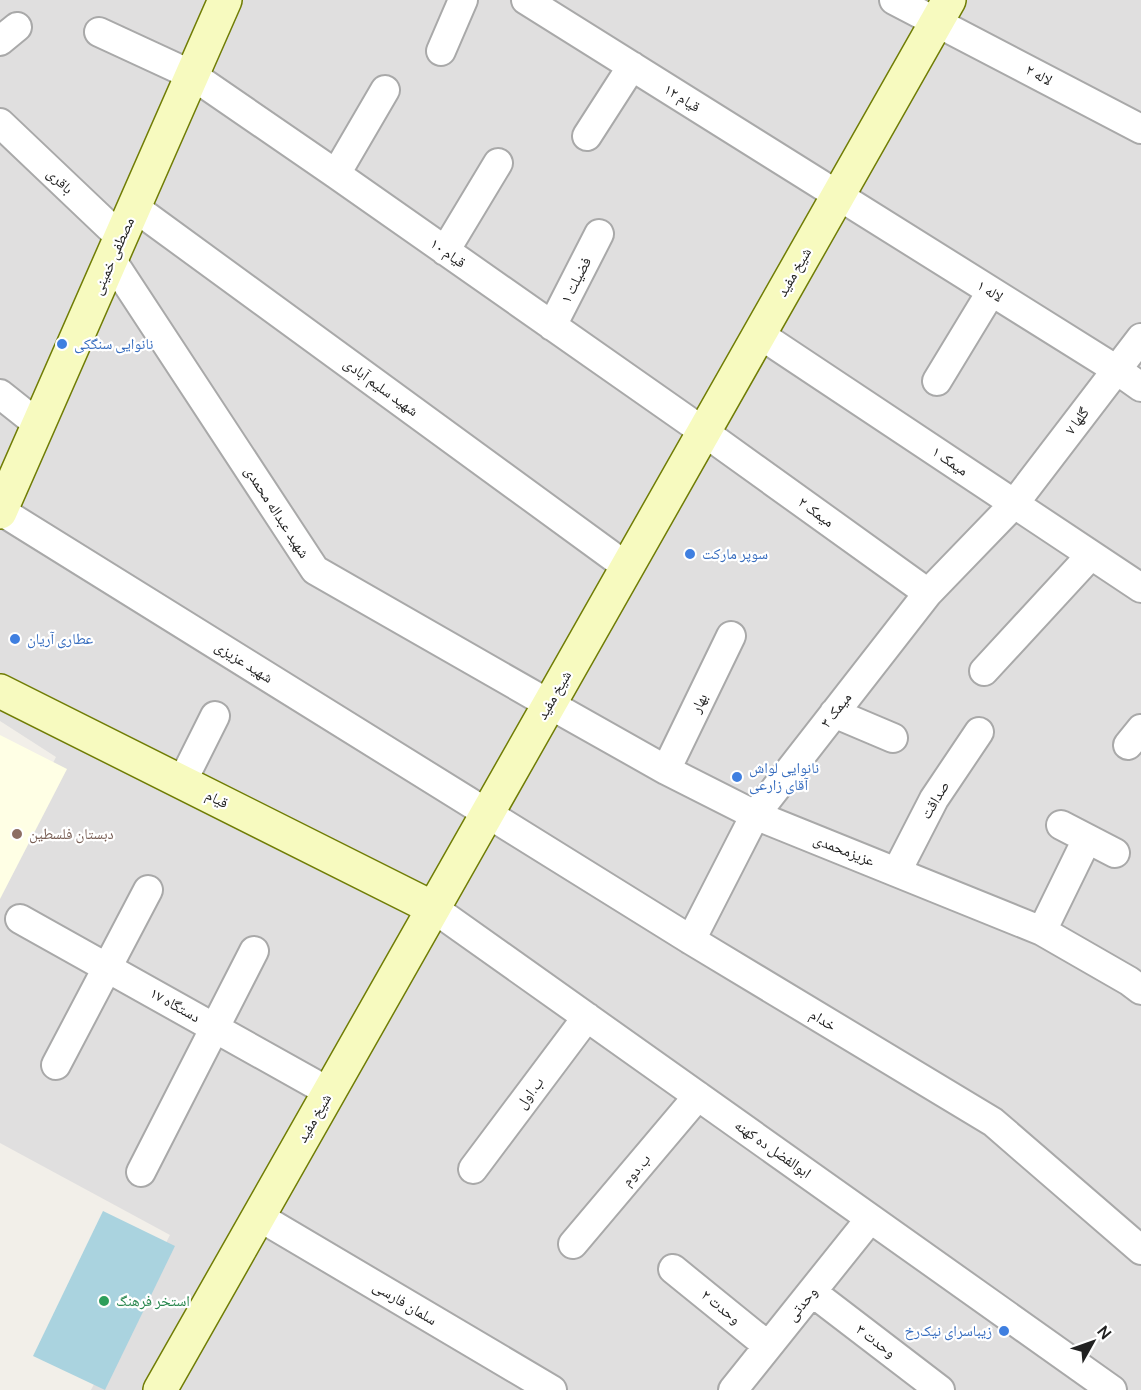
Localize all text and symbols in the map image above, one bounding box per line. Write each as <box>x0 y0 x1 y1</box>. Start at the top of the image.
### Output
street label: لاله ۲ <box>1022 59 1056 90</box>
street label: قیام ۱۲ <box>660 78 705 117</box>
street label: باقری <box>42 163 78 198</box>
street label: مصطفی خمینی <box>86 214 139 298</box>
street label: قیام ۱۰ <box>426 233 470 272</box>
street label: شیخ مفید <box>771 243 816 300</box>
street label: فضیلت ۱ <box>555 253 596 306</box>
street label: لاله ۱ <box>973 274 1007 307</box>
place label: نانوایی سنگکی <box>74 333 153 354</box>
marker: نانوایی سنگکی <box>55 337 69 351</box>
street label: شهید سلیم آبادی <box>340 352 423 421</box>
street label: گلها ۷ <box>1059 402 1094 439</box>
street label: میمک ۱ <box>928 441 973 481</box>
street label: شهید عبداله محمدی <box>240 462 315 562</box>
street label: میمک ۲ <box>794 491 839 532</box>
place label: سوپر مارکت <box>702 543 768 564</box>
marker: سوپر مارکت <box>683 547 697 561</box>
place label: عطاری آریان <box>27 628 93 649</box>
marker: عطاری آریان <box>8 632 22 646</box>
street label: شهید عزیزی <box>211 635 278 688</box>
street label: شیخ مفید <box>531 666 576 723</box>
street label: میمک ۳ <box>815 687 856 732</box>
street label: بهار <box>684 689 712 717</box>
place label: نانوایی لواش آقای زارعی <box>749 757 819 795</box>
marker: نانوایی لواش آقای زارعی <box>730 770 744 784</box>
street label: صداقت <box>915 777 954 823</box>
street label: قیام <box>202 784 232 813</box>
place label: دبستان فلسطین <box>29 823 114 844</box>
marker: دبستان فلسطین <box>10 827 24 841</box>
street label: عزیزمحمدی <box>810 828 878 871</box>
street label: ۱۷ دستگاه <box>146 982 204 1027</box>
street label: خدام <box>806 1003 841 1036</box>
street label: ب.اول <box>511 1072 548 1113</box>
street label: شیخ مفید <box>291 1089 336 1146</box>
street label: ابوالفضل ده کهنه <box>731 1114 816 1183</box>
street label: ب.دوم <box>616 1149 655 1190</box>
street label: سلمان فارسی <box>369 1275 441 1330</box>
street label: وحدتی <box>781 1282 822 1325</box>
street label: وحدت ۲ <box>697 1284 745 1329</box>
place label: استخر فرهنگ <box>116 1290 190 1311</box>
marker: استخر فرهنگ <box>97 1294 111 1308</box>
north arrow <box>1063 1312 1123 1372</box>
street label: وحدت ۳ <box>852 1319 901 1363</box>
place label: زیباسرای نیک‌رخ <box>905 1320 992 1341</box>
text: N <box>1092 1321 1117 1344</box>
marker: زیباسرای نیک‌رخ <box>997 1324 1011 1338</box>

